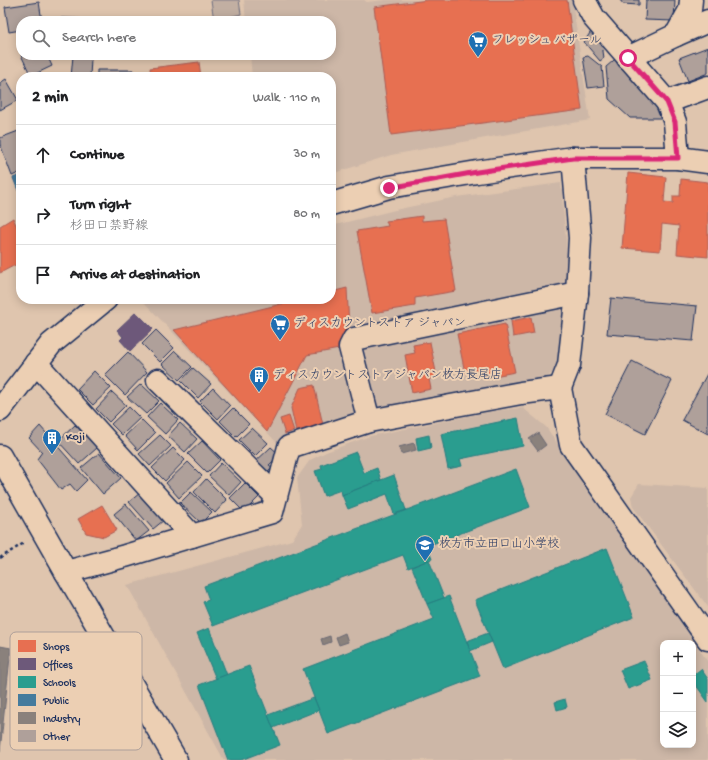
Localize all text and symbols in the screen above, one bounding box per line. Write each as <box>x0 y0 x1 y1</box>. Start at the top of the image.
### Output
search box <box>16 16 336 60</box>
icon: search <box>30 27 52 49</box>
text: Search here <box>62 29 136 47</box>
supermarket icon: フレッシュ バザール <box>467 30 489 58</box>
place label: フレッシュ バザール <box>492 34 601 48</box>
route start <box>619 49 637 67</box>
text: 2 min <box>32 88 68 108</box>
text: Walk · 110 m <box>253 91 320 106</box>
icon: ahead <box>32 144 54 166</box>
text: Continue <box>70 146 124 164</box>
text: 30 m <box>294 147 320 162</box>
route end <box>380 179 398 197</box>
text: Turn right <box>70 196 130 214</box>
icon: right <box>32 204 54 226</box>
text: 80 m <box>293 207 320 222</box>
text: 杉田口禁野線 <box>70 219 148 234</box>
icon: arrive <box>32 264 54 286</box>
text: Arrive at destination <box>70 266 200 284</box>
supermarket icon: ディスカウントストア ジャパン <box>269 313 291 341</box>
place label: ディスカウントストア ジャパン <box>294 317 466 331</box>
building icon: ディスカウントストアジャパン枚方長尾店 <box>248 365 270 393</box>
place label: ディスカウントストアジャパン枚方長尾店 <box>273 368 502 383</box>
building icon: Koji <box>41 427 63 455</box>
place label: Koji <box>66 431 85 445</box>
school or university icon: 枚方市立田口山小学校 <box>414 534 436 562</box>
place label: 枚方市立田口山小学校 <box>439 537 559 552</box>
legend <box>10 632 142 750</box>
map controls <box>660 640 696 748</box>
button: + <box>660 640 696 676</box>
text: Shops <box>43 642 70 654</box>
text: Offices <box>43 659 73 672</box>
button: − <box>660 676 696 712</box>
text: Schools <box>43 678 77 690</box>
text: Public <box>42 696 70 708</box>
button: layers <box>660 712 696 748</box>
text: Industry <box>43 714 81 726</box>
text: Other <box>43 732 71 744</box>

